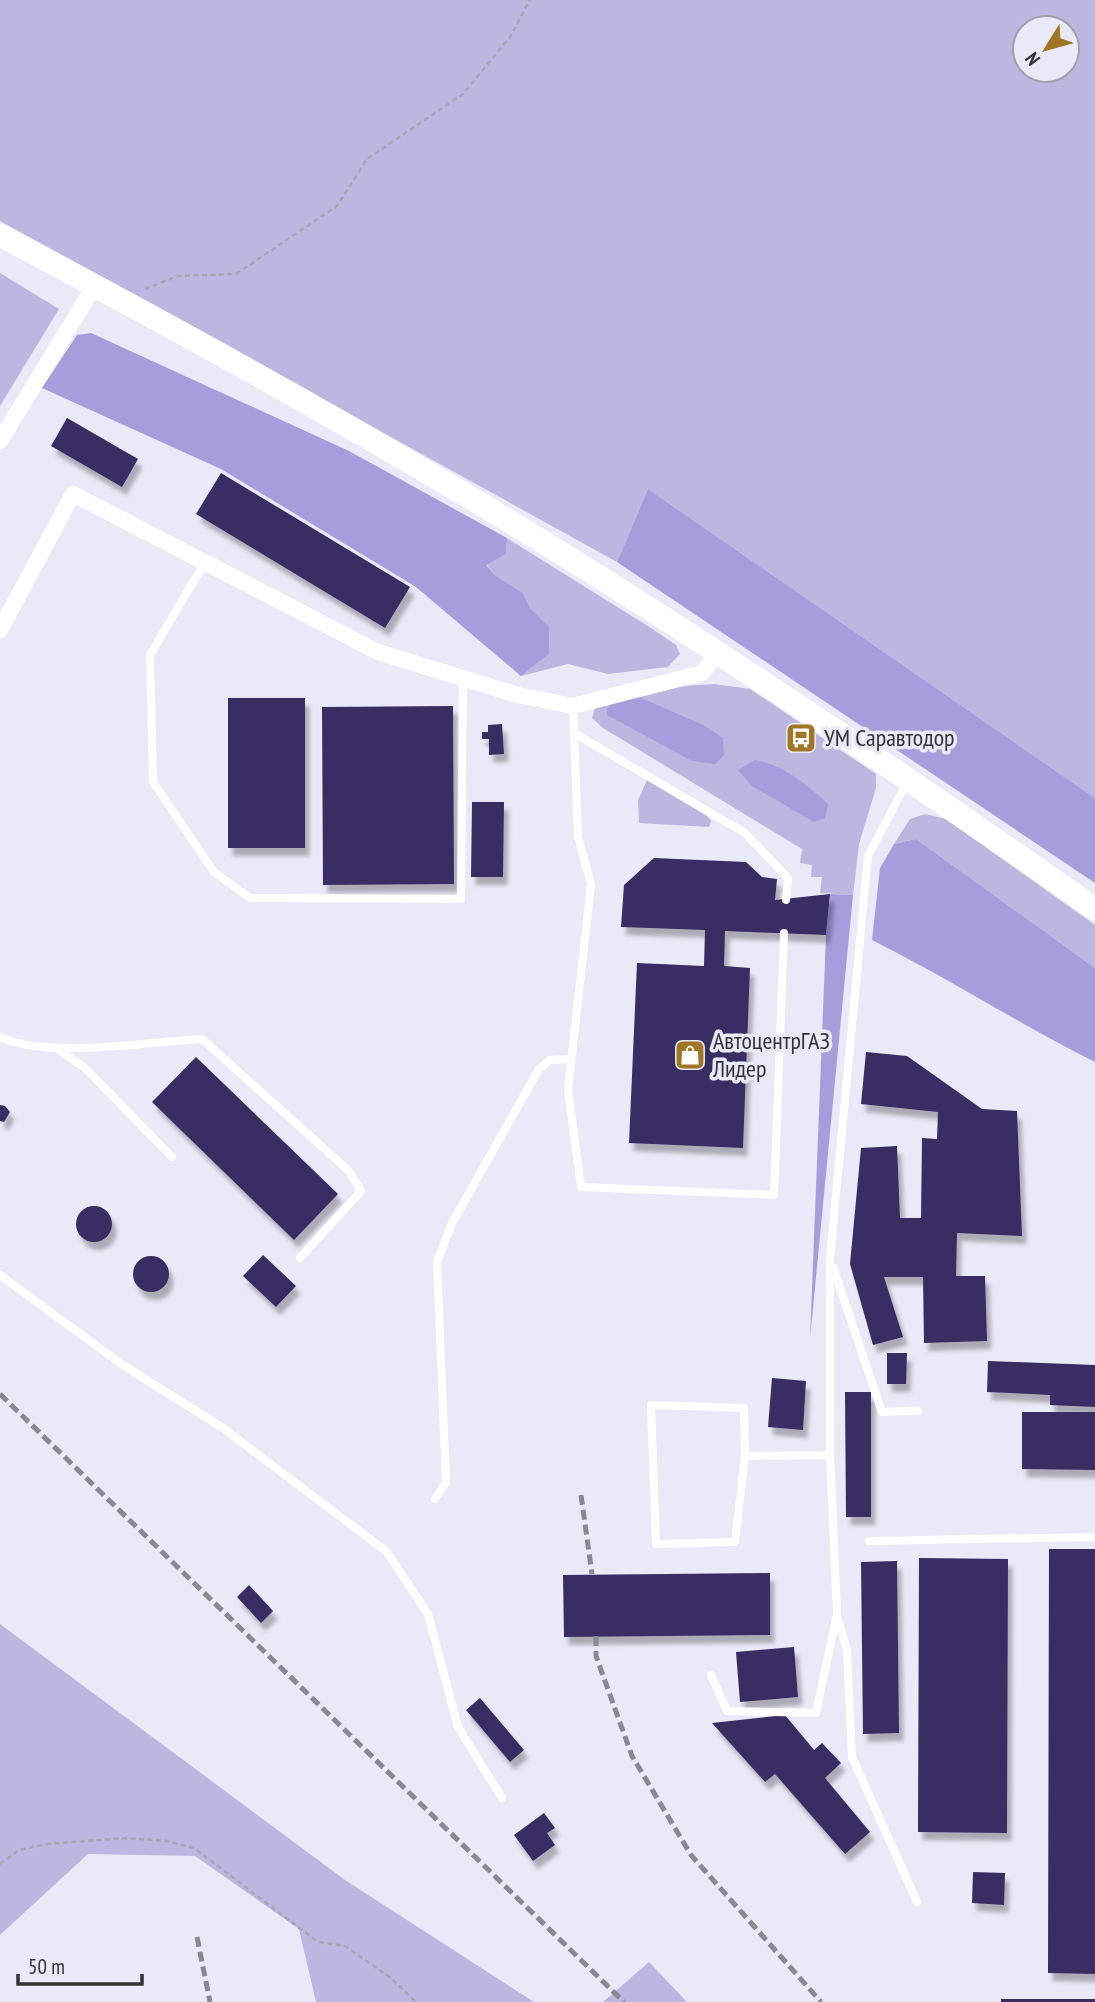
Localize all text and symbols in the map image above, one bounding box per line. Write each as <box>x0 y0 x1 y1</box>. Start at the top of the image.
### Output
north arrow <box>1011 14 1081 84</box>
text: N <box>1020 48 1045 71</box>
bus stop icon: УМ Саравтодор <box>784 721 818 755</box>
place label: УМ Саравтодор <box>824 722 955 753</box>
place label: АвтоцентрГАЗ Лидер <box>712 1025 830 1084</box>
shop icon: АвтоцентрГАЗ Лидер <box>673 1038 707 1072</box>
scale bar <box>18 1942 142 1986</box>
text: 50 m <box>28 1953 65 1980</box>

